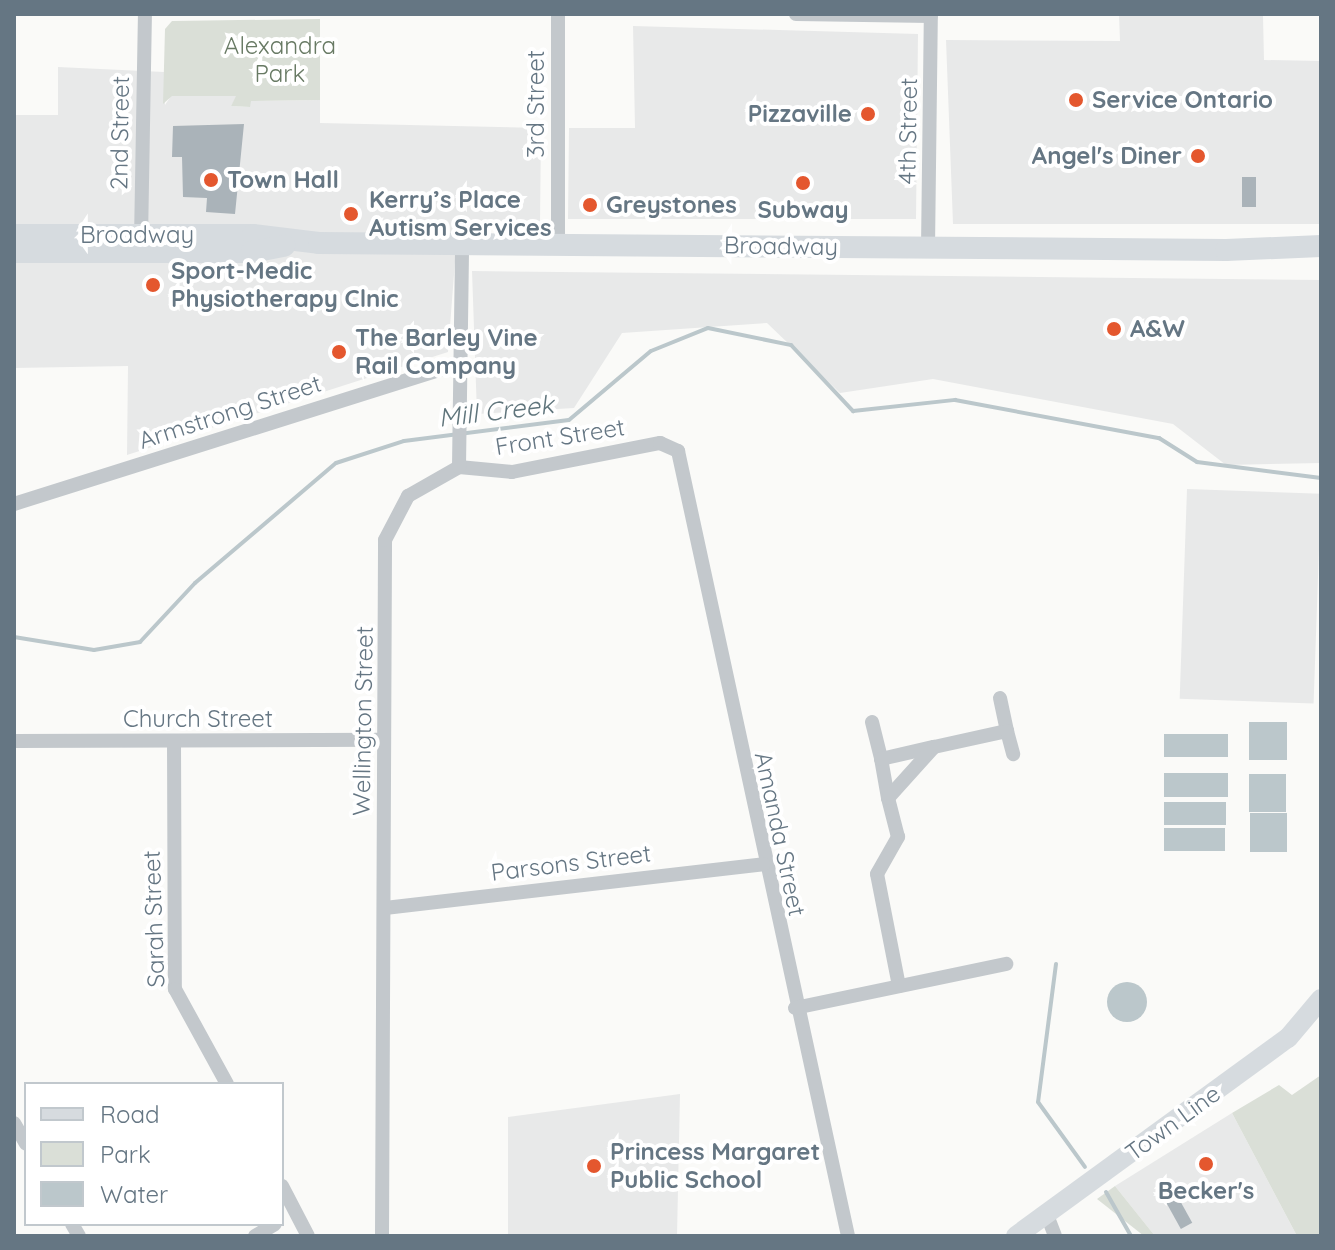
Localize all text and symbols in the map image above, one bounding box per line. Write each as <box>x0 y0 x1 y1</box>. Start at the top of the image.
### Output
park label: Alexandra Park <box>224 32 336 88</box>
street label: 3rd Street <box>522 50 550 158</box>
street label: 2nd Street <box>105 76 135 190</box>
street label: 4th Street <box>893 77 923 185</box>
place label: Service Ontario <box>1092 86 1273 114</box>
marker: Service Ontario <box>1067 91 1085 109</box>
place label: Pizzaville <box>748 100 852 128</box>
marker: Pizzaville <box>859 105 877 123</box>
place label: Angel's Diner <box>1032 142 1182 170</box>
marker: Angel's Diner <box>1189 147 1207 165</box>
place label: Town Hall <box>227 166 339 194</box>
marker: Town Hall <box>202 171 220 189</box>
marker: Subway <box>794 174 812 192</box>
place label: Kerry’s Place Autism Services <box>369 186 552 242</box>
place label: Greystones <box>606 191 737 219</box>
marker: Greystones <box>581 196 599 214</box>
place label: Subway <box>757 196 849 224</box>
marker: Kerry’s Place Autism Services <box>340 203 362 225</box>
street label: Broadway <box>80 221 194 249</box>
street label: Broadway <box>724 231 838 261</box>
place label: Sport-Medic Physiotherapy Clnic <box>171 257 399 313</box>
marker: Sport-Medic Physiotherapy Clnic <box>142 274 164 296</box>
place label: A&W <box>1130 315 1185 343</box>
marker: A&W <box>1105 320 1123 338</box>
place label: The Barley Vine Rail Company <box>355 324 538 380</box>
marker: The Barley Vine Rail Company <box>330 343 348 361</box>
street label: Armstrong Street <box>135 369 325 455</box>
water label: Mill Creek <box>437 388 555 434</box>
street label: Front Street <box>493 413 627 461</box>
street label: Wellington Street <box>347 626 379 816</box>
street label: Church Street <box>123 705 273 733</box>
street label: Amanda Street <box>749 749 811 919</box>
street label: Parsons Street <box>489 839 653 887</box>
street label: Sarah Street <box>137 850 171 988</box>
street label: Town Line <box>1120 1079 1226 1167</box>
legend <box>24 1082 284 1226</box>
text: Road <box>100 1099 160 1129</box>
place label: Princess Margaret Public School <box>610 1138 820 1194</box>
text: Park <box>100 1139 151 1169</box>
marker: Becker's <box>1197 1155 1215 1173</box>
marker: Princess Margaret Public School <box>585 1157 603 1175</box>
place label: Becker's <box>1158 1177 1254 1205</box>
text: Water <box>100 1179 168 1209</box>

